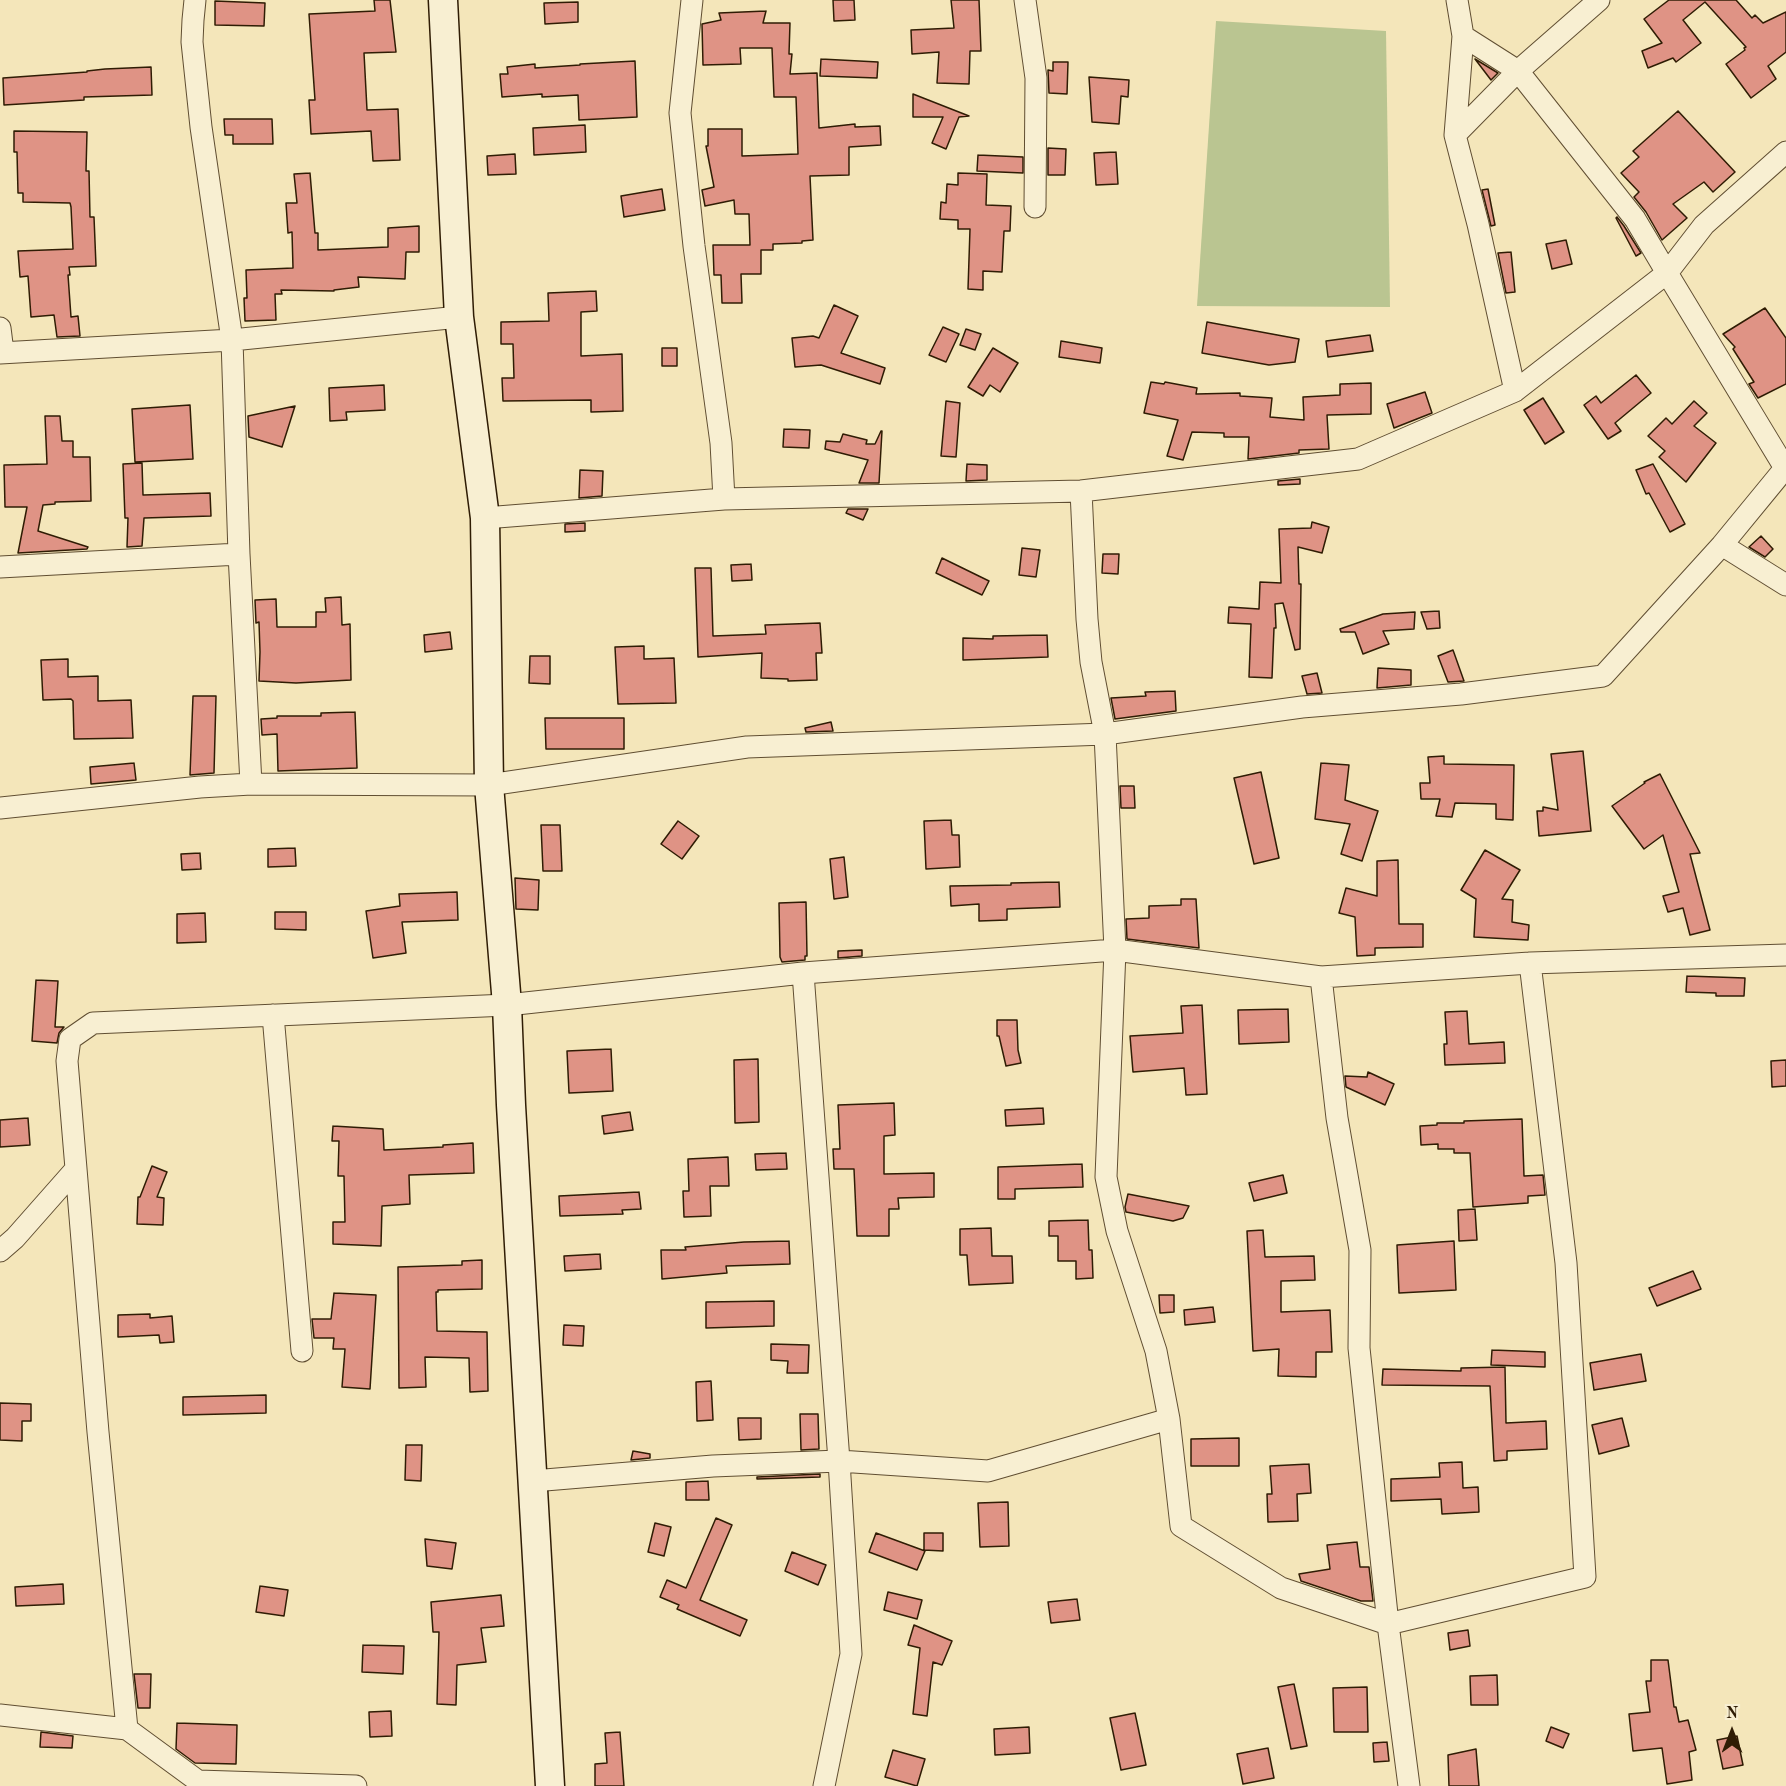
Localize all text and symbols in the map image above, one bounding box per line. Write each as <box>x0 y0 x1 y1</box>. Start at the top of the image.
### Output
north arrow <box>1702 1702 1762 1762</box>
text: N <box>1726 1706 1738 1722</box>

